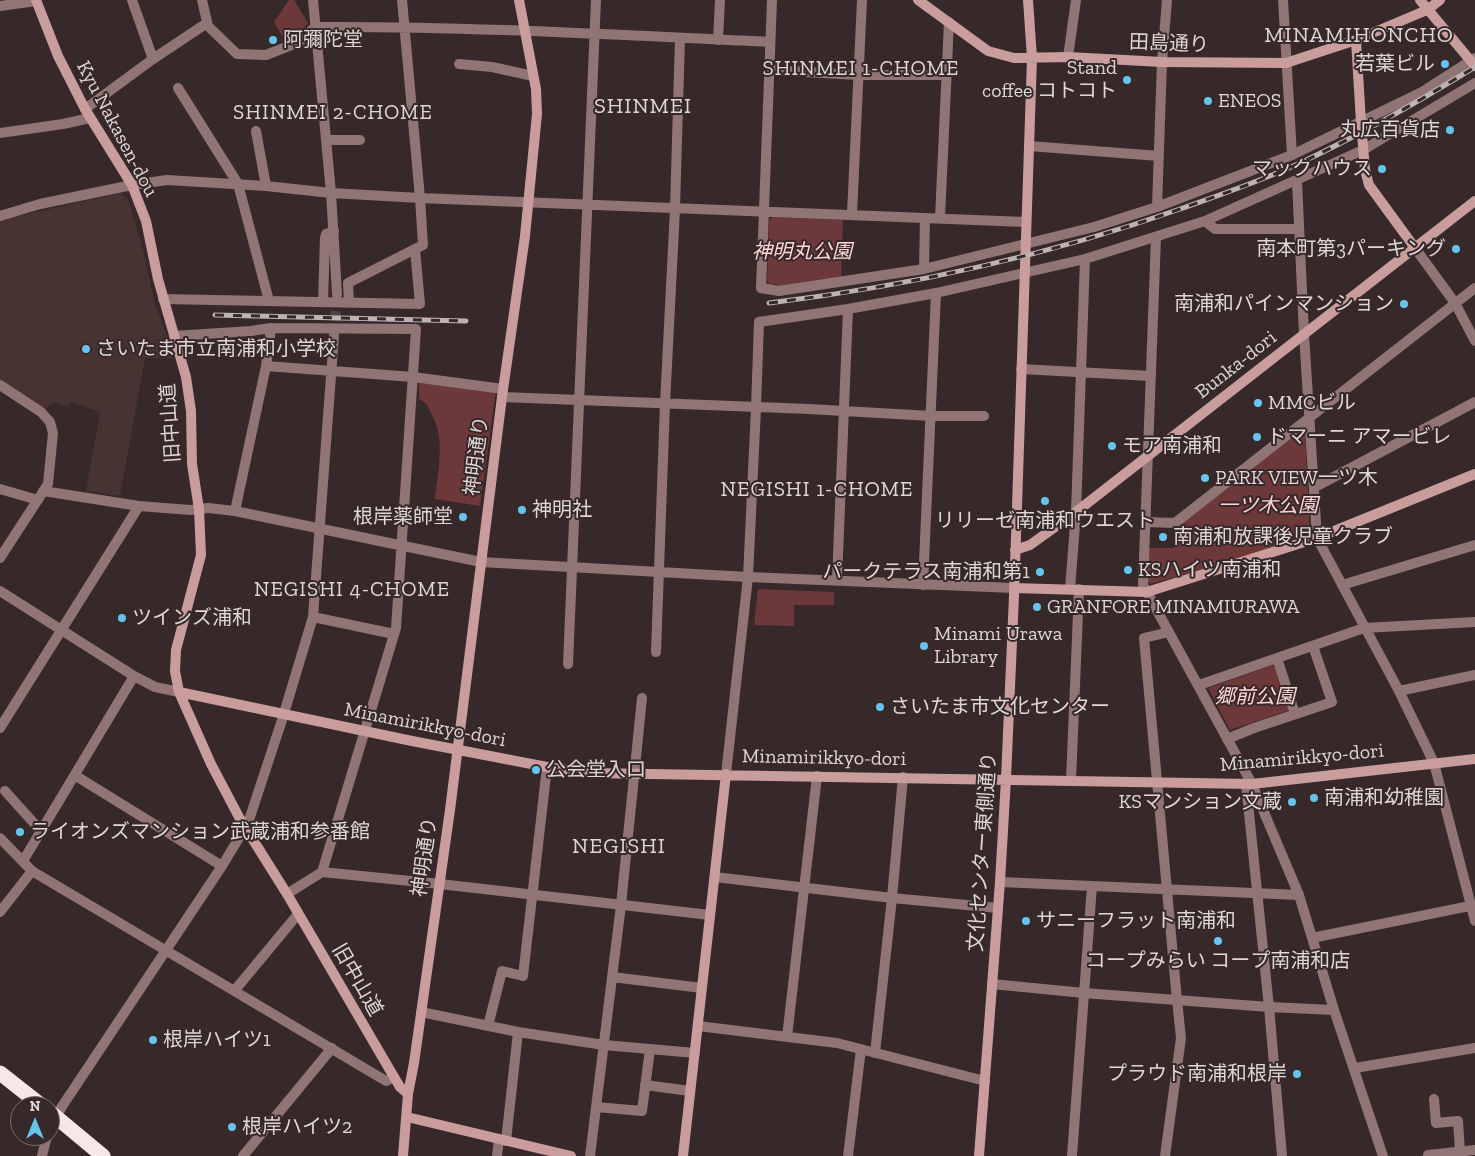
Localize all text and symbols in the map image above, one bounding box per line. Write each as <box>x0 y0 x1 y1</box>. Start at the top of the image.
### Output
district label: MINAMIHONCHO <box>1263 23 1455 49</box>
place label: 阿彌陀堂 <box>283 28 363 52</box>
street label: 田島通り <box>1129 31 1209 57</box>
marker: 阿彌陀堂 <box>267 34 279 46</box>
place label: 若葉ビル <box>1355 52 1435 76</box>
district label: SHINMEI 1-CHOME <box>761 56 961 82</box>
place label: Stand coffee コトコト <box>982 56 1117 103</box>
street label: Kyu Nakasen-dou <box>71 57 163 201</box>
marker: 若葉ビル <box>1439 58 1451 70</box>
marker: Stand coffee コトコト <box>1121 74 1133 86</box>
place label: ENEOS <box>1218 89 1282 113</box>
district label: SHINMEI <box>593 94 693 120</box>
marker: ENEOS <box>1202 95 1214 107</box>
district label: SHINMEI 2-CHOME <box>231 100 435 126</box>
place label: 丸広百貨店 <box>1340 118 1440 142</box>
marker: 丸広百貨店 <box>1444 124 1456 136</box>
place label: マックハウス <box>1252 157 1372 181</box>
marker: マックハウス <box>1376 163 1388 175</box>
place label: 南本町第3パーキング <box>1256 237 1446 261</box>
park label: 神明丸公園 <box>752 240 852 264</box>
marker: 南本町第3パーキング <box>1450 243 1462 255</box>
place label: 南浦和パインマンション <box>1174 292 1394 316</box>
marker: 南浦和パインマンション <box>1398 298 1410 310</box>
street label: Bunka-dori <box>1190 326 1282 404</box>
place label: さいたま市立南浦和小学校 <box>96 337 336 361</box>
marker: さいたま市立南浦和小学校 <box>80 343 92 355</box>
street label: 旧中山道 <box>156 382 186 464</box>
place label: MMCビル <box>1268 391 1356 415</box>
marker: MMCビル <box>1252 397 1264 409</box>
street label: 神明通り <box>460 415 494 497</box>
place label: ドマーニ アマービレ <box>1267 425 1452 449</box>
marker: ドマーニ アマービレ <box>1251 431 1263 443</box>
place label: モア南浦和 <box>1122 434 1222 458</box>
marker: モア南浦和 <box>1106 440 1118 452</box>
place label: PARK VIEW一ツ木 <box>1215 466 1378 490</box>
marker: PARK VIEW一ツ木 <box>1199 472 1211 484</box>
district label: NEGISHI 1-CHOME <box>719 477 915 503</box>
park label: 一ツ木公園 <box>1218 494 1318 518</box>
marker: リリーゼ南浦和ウエスト <box>1039 495 1051 507</box>
place label: 神明社 <box>532 498 592 522</box>
marker: 神明社 <box>516 504 528 516</box>
place label: 根岸薬師堂 <box>353 505 453 529</box>
place label: リリーゼ南浦和ウエスト <box>935 509 1155 533</box>
marker: 根岸薬師堂 <box>457 511 469 523</box>
place label: 南浦和放課後児童クラブ <box>1173 525 1393 549</box>
marker: 南浦和放課後児童クラブ <box>1157 531 1169 543</box>
place label: KSハイツ南浦和 <box>1138 558 1281 582</box>
place label: パークテラス南浦和第1 <box>822 560 1030 584</box>
marker: KSハイツ南浦和 <box>1122 564 1134 576</box>
marker: パークテラス南浦和第1 <box>1034 566 1046 578</box>
district label: NEGISHI 4-CHOME <box>252 577 452 603</box>
place label: GRANFORE MINAMIURAWA <box>1047 595 1299 619</box>
marker: GRANFORE MINAMIURAWA <box>1031 601 1043 613</box>
place label: ツインズ浦和 <box>132 606 252 630</box>
marker: ツインズ浦和 <box>116 612 128 624</box>
place label: Minami Urawa Library <box>934 622 1062 669</box>
marker: Minami Urawa Library <box>918 640 930 652</box>
park label: 郷前公園 <box>1215 685 1295 709</box>
place label: さいたま市文化センター <box>890 695 1110 719</box>
street label: Minamirikkyo-dori <box>342 698 508 752</box>
marker: さいたま市文化センター <box>874 701 886 713</box>
street label: Minamirikkyo-dori <box>1219 739 1385 777</box>
street label: Minamirikkyo-dori <box>742 745 906 771</box>
street label: 文化センター東側通り <box>964 751 1002 953</box>
place label: 公会堂入口 <box>546 758 646 782</box>
marker: 公会堂入口 <box>530 764 542 776</box>
place label: 南浦和幼稚園 <box>1324 786 1444 810</box>
place label: KSマンション文蔵 <box>1119 790 1282 814</box>
marker: 南浦和幼稚園 <box>1308 792 1320 804</box>
marker: KSマンション文蔵 <box>1286 796 1298 808</box>
street label: 神明通り <box>408 816 442 898</box>
place label: ライオンズマンション武蔵浦和参番館 <box>30 820 370 844</box>
marker: ライオンズマンション武蔵浦和参番館 <box>14 826 26 838</box>
district label: NEGISHI <box>571 834 667 860</box>
place label: サニーフラット南浦和 <box>1036 909 1236 933</box>
marker: サニーフラット南浦和 <box>1020 915 1032 927</box>
marker: コープみらい コープ南浦和店 <box>1212 935 1224 947</box>
street label: 旧中山道 <box>327 939 387 1021</box>
place label: コープみらい コープ南浦和店 <box>1086 949 1350 973</box>
place label: 根岸ハイツ1 <box>163 1028 271 1052</box>
marker: 根岸ハイツ1 <box>147 1034 159 1046</box>
place label: プラウド南浦和根岸 <box>1107 1062 1287 1086</box>
marker: プラウド南浦和根岸 <box>1291 1068 1303 1080</box>
north arrow <box>10 1096 60 1146</box>
text: N <box>30 1098 40 1115</box>
place label: 根岸ハイツ2 <box>242 1115 352 1139</box>
marker: 根岸ハイツ2 <box>226 1121 238 1133</box>

